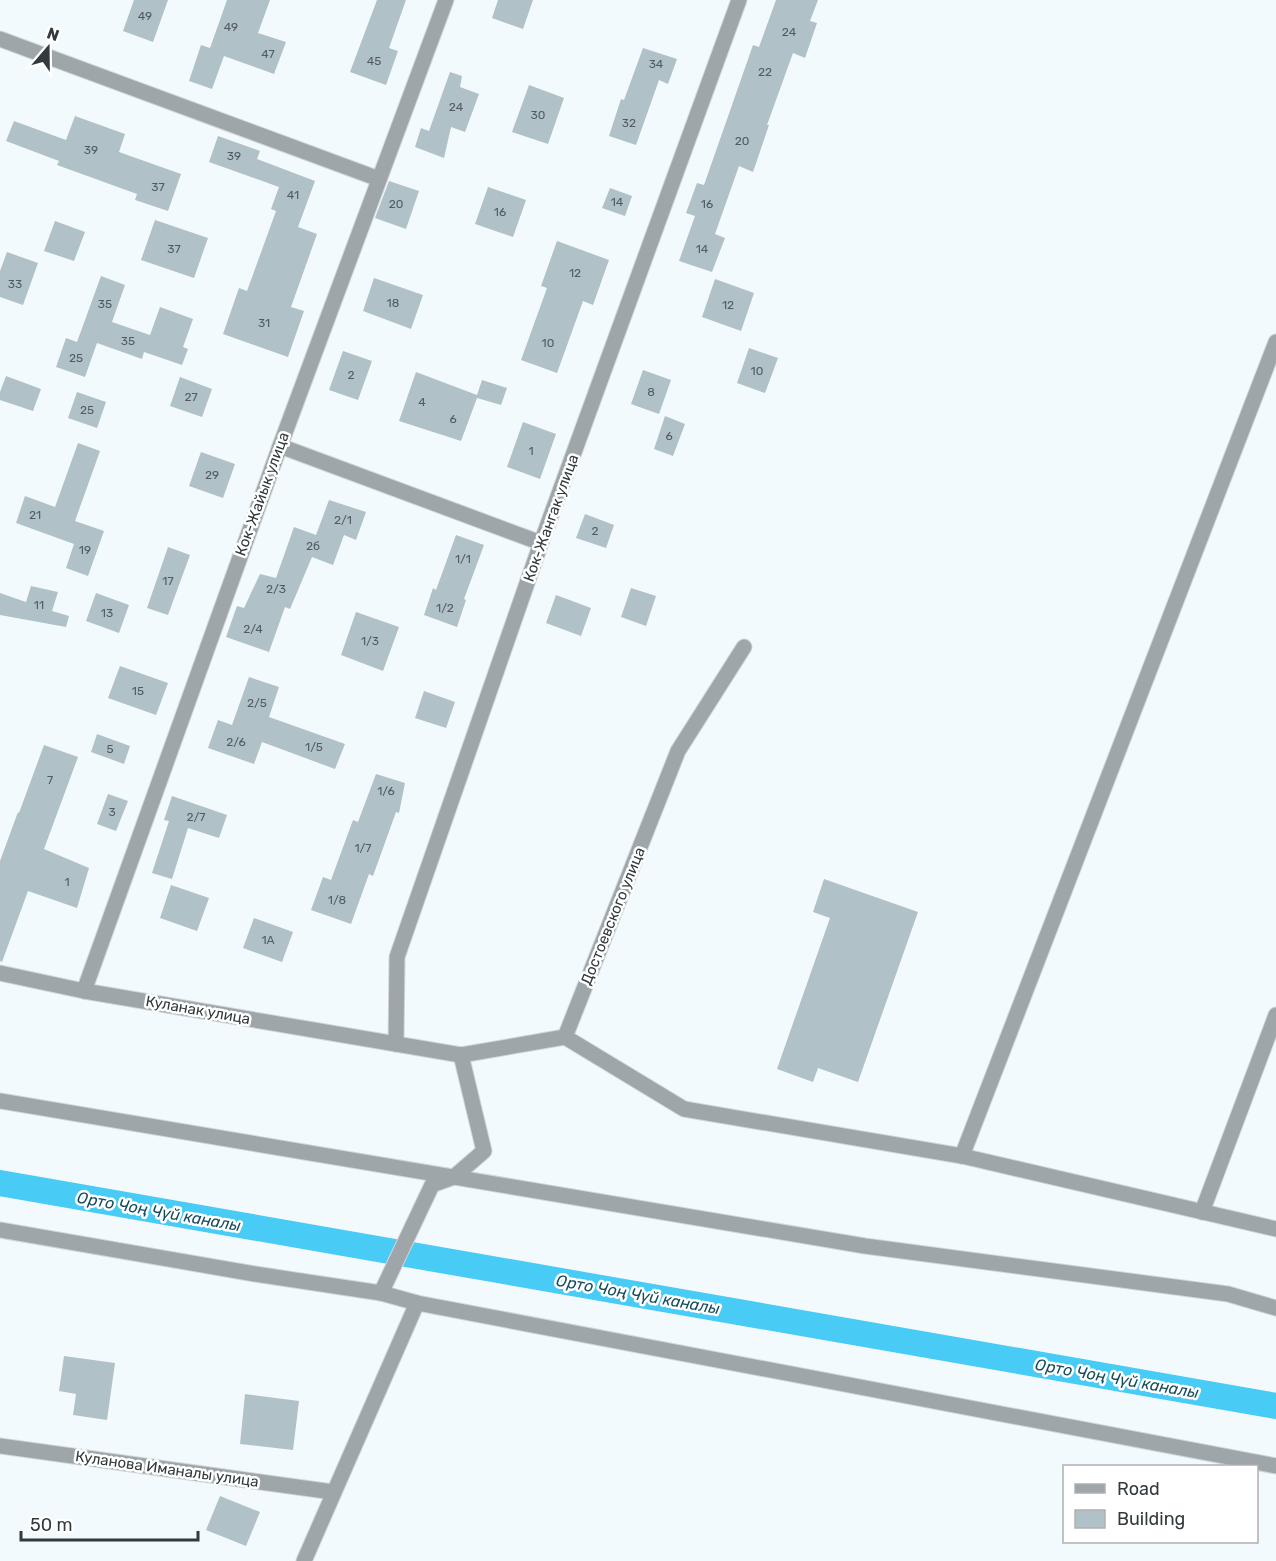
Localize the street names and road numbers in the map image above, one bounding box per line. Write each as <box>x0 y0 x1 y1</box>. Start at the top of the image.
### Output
street label: Кок-Жайык улица <box>231 430 293 558</box>
street label: Кок-Жангак улица <box>520 452 582 584</box>
street label: Достоевского улица <box>577 845 649 987</box>
street label: Куланак улица <box>144 992 252 1028</box>
street label: Куланова Иманалы улица <box>74 1447 260 1491</box>

